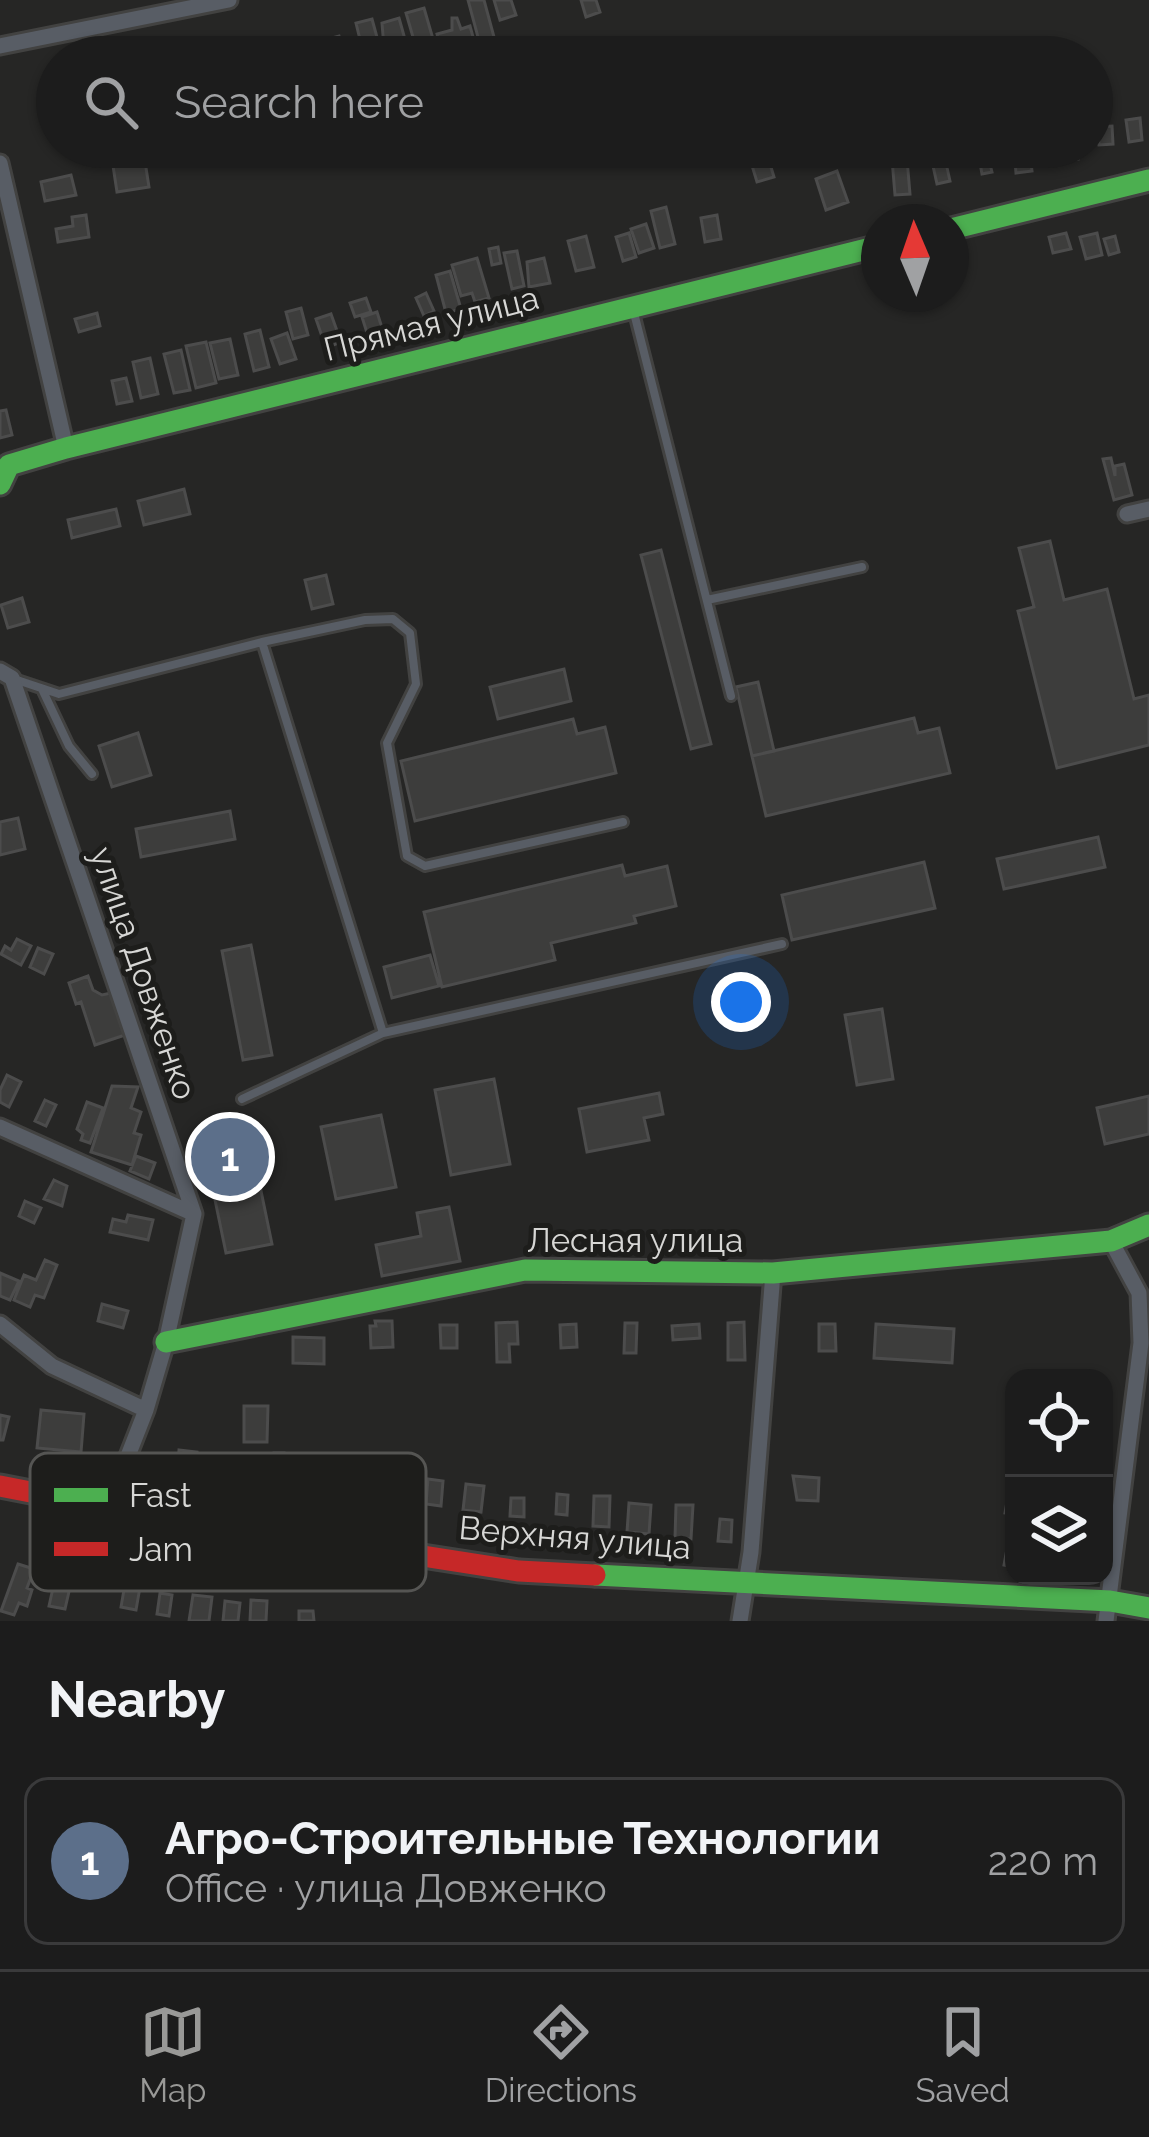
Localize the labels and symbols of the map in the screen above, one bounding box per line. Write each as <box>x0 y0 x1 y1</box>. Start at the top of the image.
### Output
north arrow <box>861 204 969 312</box>
street label: Прямая улица <box>320 278 543 369</box>
street label: улица Довженко <box>82 842 205 1104</box>
your location <box>711 972 771 1032</box>
pin: 1 <box>191 1112 269 1202</box>
street label: Лесная улица <box>527 1221 743 1260</box>
legend <box>30 1453 426 1591</box>
text: Fast <box>129 1476 191 1515</box>
street label: Верхняя улица <box>457 1508 693 1567</box>
text: Jam <box>129 1530 193 1569</box>

